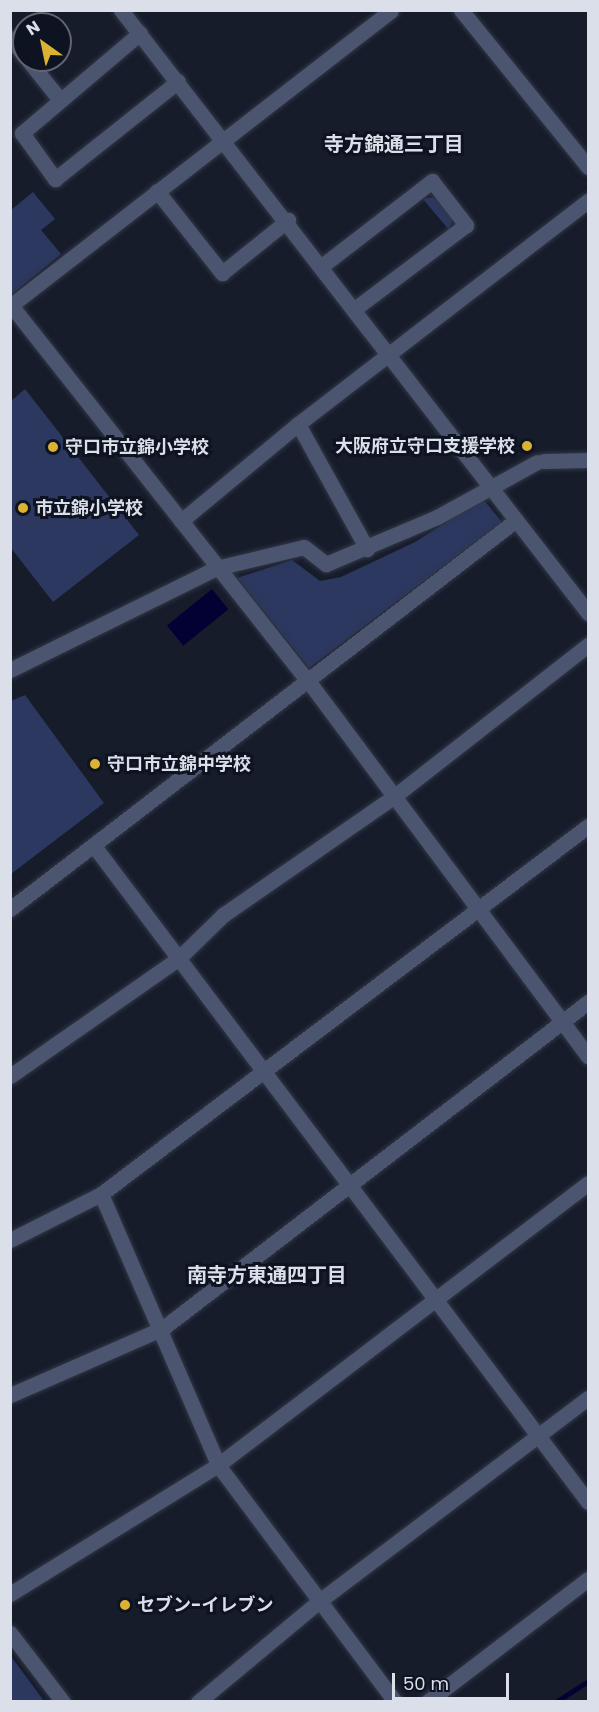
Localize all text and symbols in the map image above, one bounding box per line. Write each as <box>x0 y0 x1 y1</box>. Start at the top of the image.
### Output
north arrow <box>12 12 72 72</box>
text: N <box>22 15 44 41</box>
district label: 寺方錦通三丁目 <box>324 132 464 156</box>
place label: 大阪府立守口支援学校 <box>335 435 515 457</box>
place label: 守口市立錦小学校 <box>65 436 209 458</box>
marker: 大阪府立守口支援学校 <box>520 439 534 453</box>
marker: 守口市立錦小学校 <box>46 440 60 454</box>
place label: 市立錦小学校 <box>35 497 143 519</box>
marker: 市立錦小学校 <box>16 501 30 515</box>
place label: 守口市立錦中学校 <box>107 753 251 775</box>
marker: 守口市立錦中学校 <box>88 757 102 771</box>
district label: 南寺方東通四丁目 <box>187 1263 347 1287</box>
place label: セブン-イレブン <box>137 1594 273 1616</box>
marker: セブン-イレブン <box>118 1598 132 1612</box>
scale bar <box>395 1661 512 1699</box>
text: 50 m <box>403 1671 449 1696</box>

